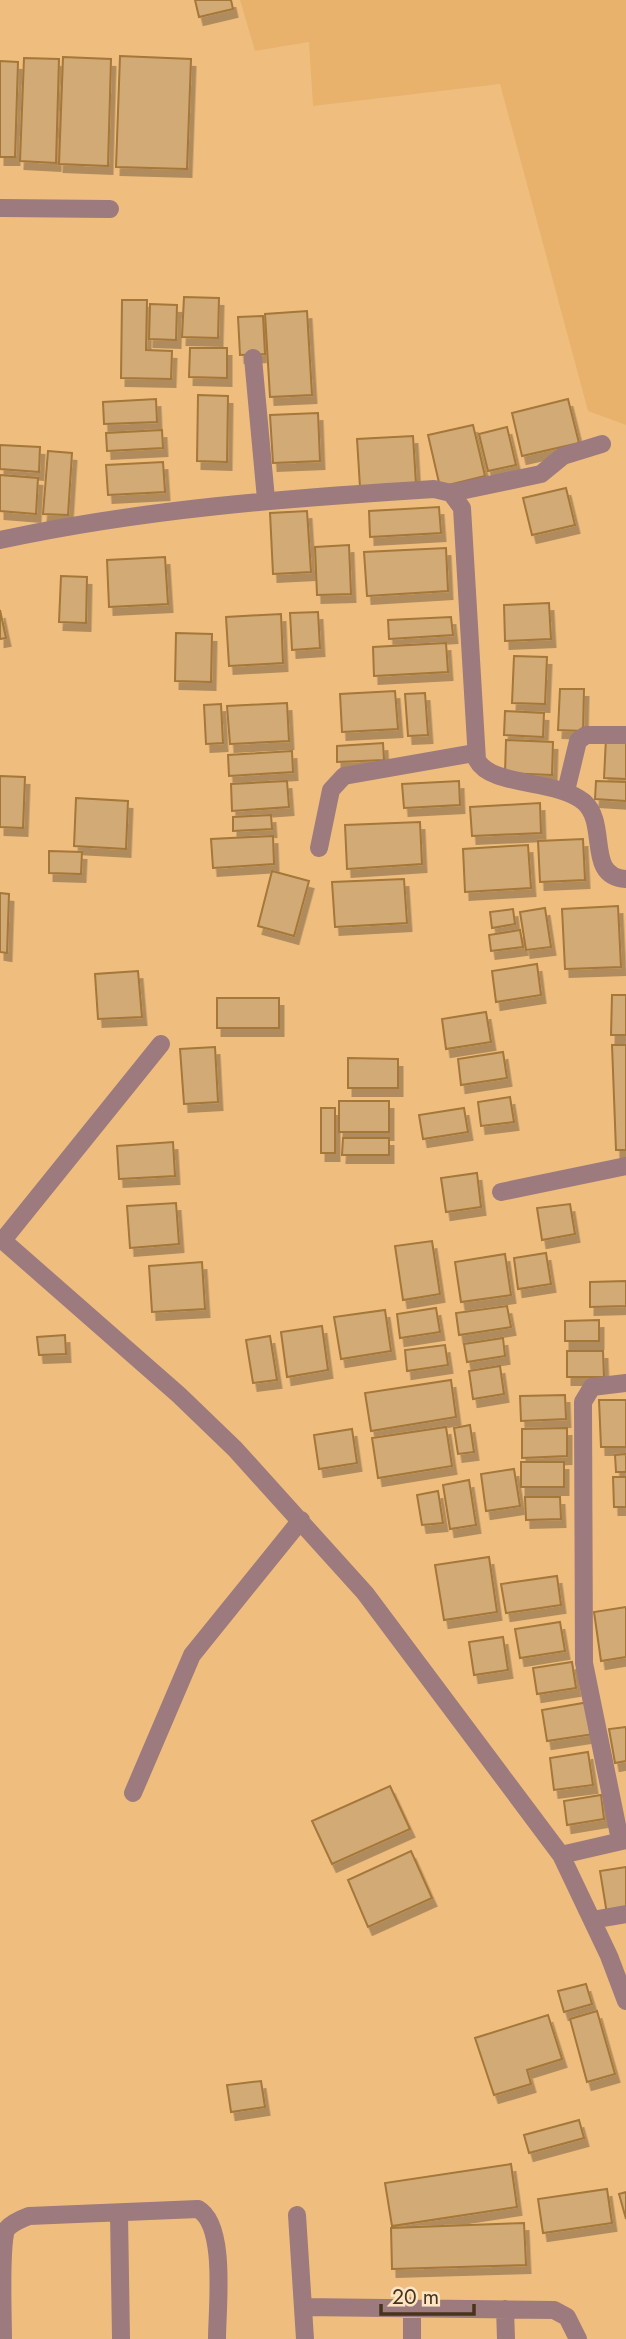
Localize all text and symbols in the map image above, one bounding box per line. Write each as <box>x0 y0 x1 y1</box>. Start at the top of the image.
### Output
scale bar <box>381 2272 474 2316</box>
text: 20 m <box>392 2282 439 2312</box>

